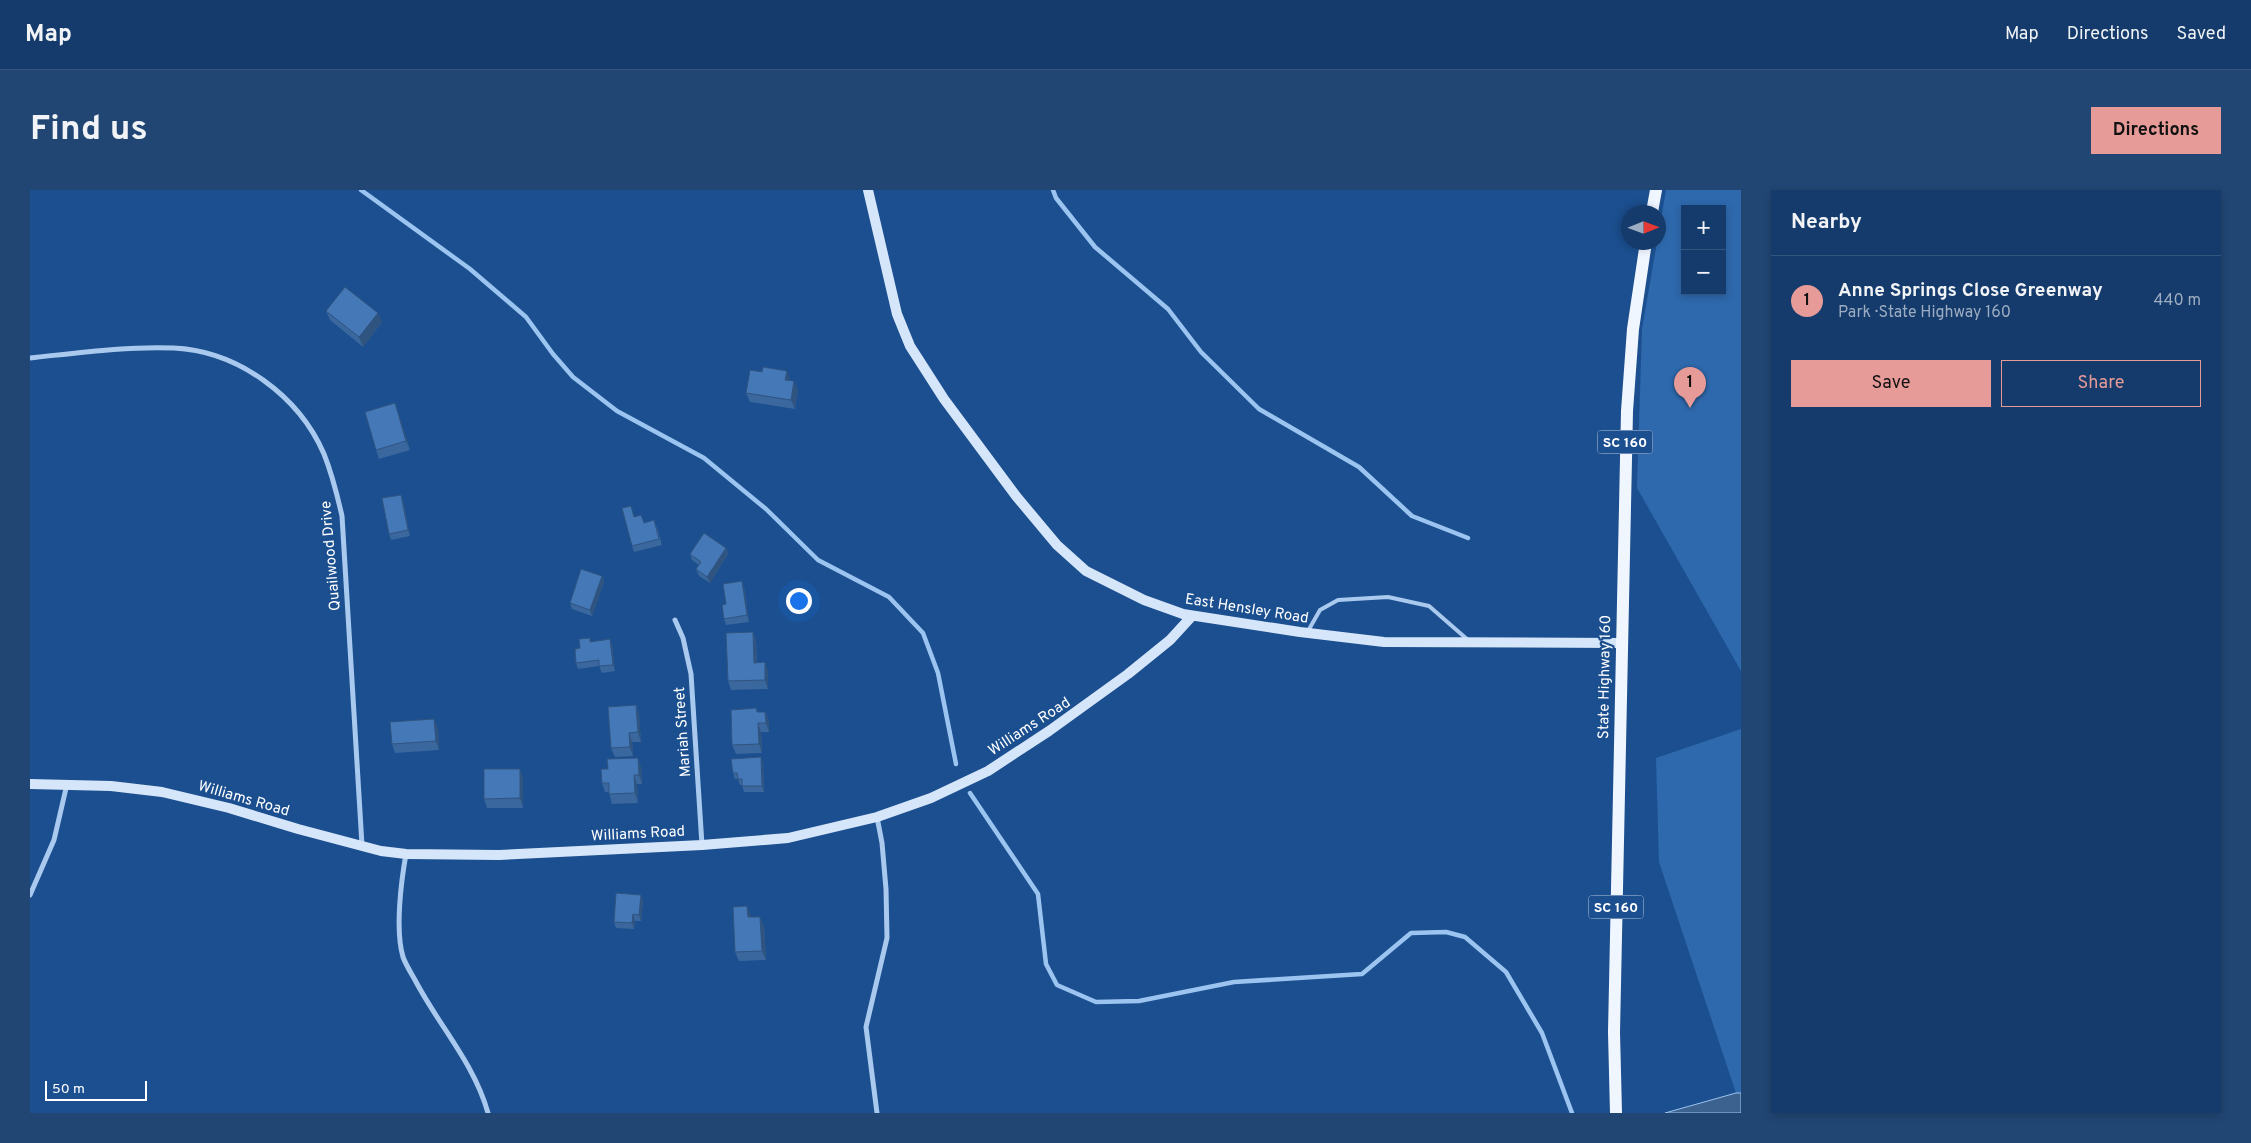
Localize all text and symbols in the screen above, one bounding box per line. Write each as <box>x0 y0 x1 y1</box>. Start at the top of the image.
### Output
text: Map <box>25 20 72 50</box>
text: Map <box>2005 23 2039 46</box>
text: Directions <box>2067 23 2149 46</box>
text: Saved <box>2177 23 2226 46</box>
button: Directions <box>2091 107 2221 154</box>
text: Find us <box>30 108 148 152</box>
north arrow <box>1621 205 1666 250</box>
map controls <box>1681 205 1726 295</box>
button: + <box>1681 205 1726 250</box>
text: Nearby <box>1791 209 1862 236</box>
button: − <box>1681 250 1726 295</box>
text: Anne Springs Close Greenway <box>1838 279 2103 303</box>
text: 1 <box>1804 291 1810 311</box>
text: 440 m <box>2154 291 2201 311</box>
text: Park · State Highway 160 <box>1838 303 2011 323</box>
button: Save <box>1791 360 1991 407</box>
button: Share <box>2001 360 2201 407</box>
pin: 1 <box>1674 367 1706 408</box>
road number: SC 160 <box>1598 430 1652 454</box>
street label: Quailwood Drive <box>317 500 346 612</box>
your location <box>786 588 812 614</box>
street label: East Hensley Road <box>1184 590 1310 629</box>
street label: State Highway 160 <box>1595 615 1616 739</box>
street label: Mariah Street <box>671 686 696 778</box>
street label: Williams Road <box>985 694 1074 761</box>
street label: Williams Road <box>196 777 291 822</box>
street label: Williams Road <box>591 823 686 846</box>
road number: SC 160 <box>1588 896 1644 919</box>
scale bar <box>45 1078 148 1101</box>
text: 50 m <box>52 1081 85 1098</box>

